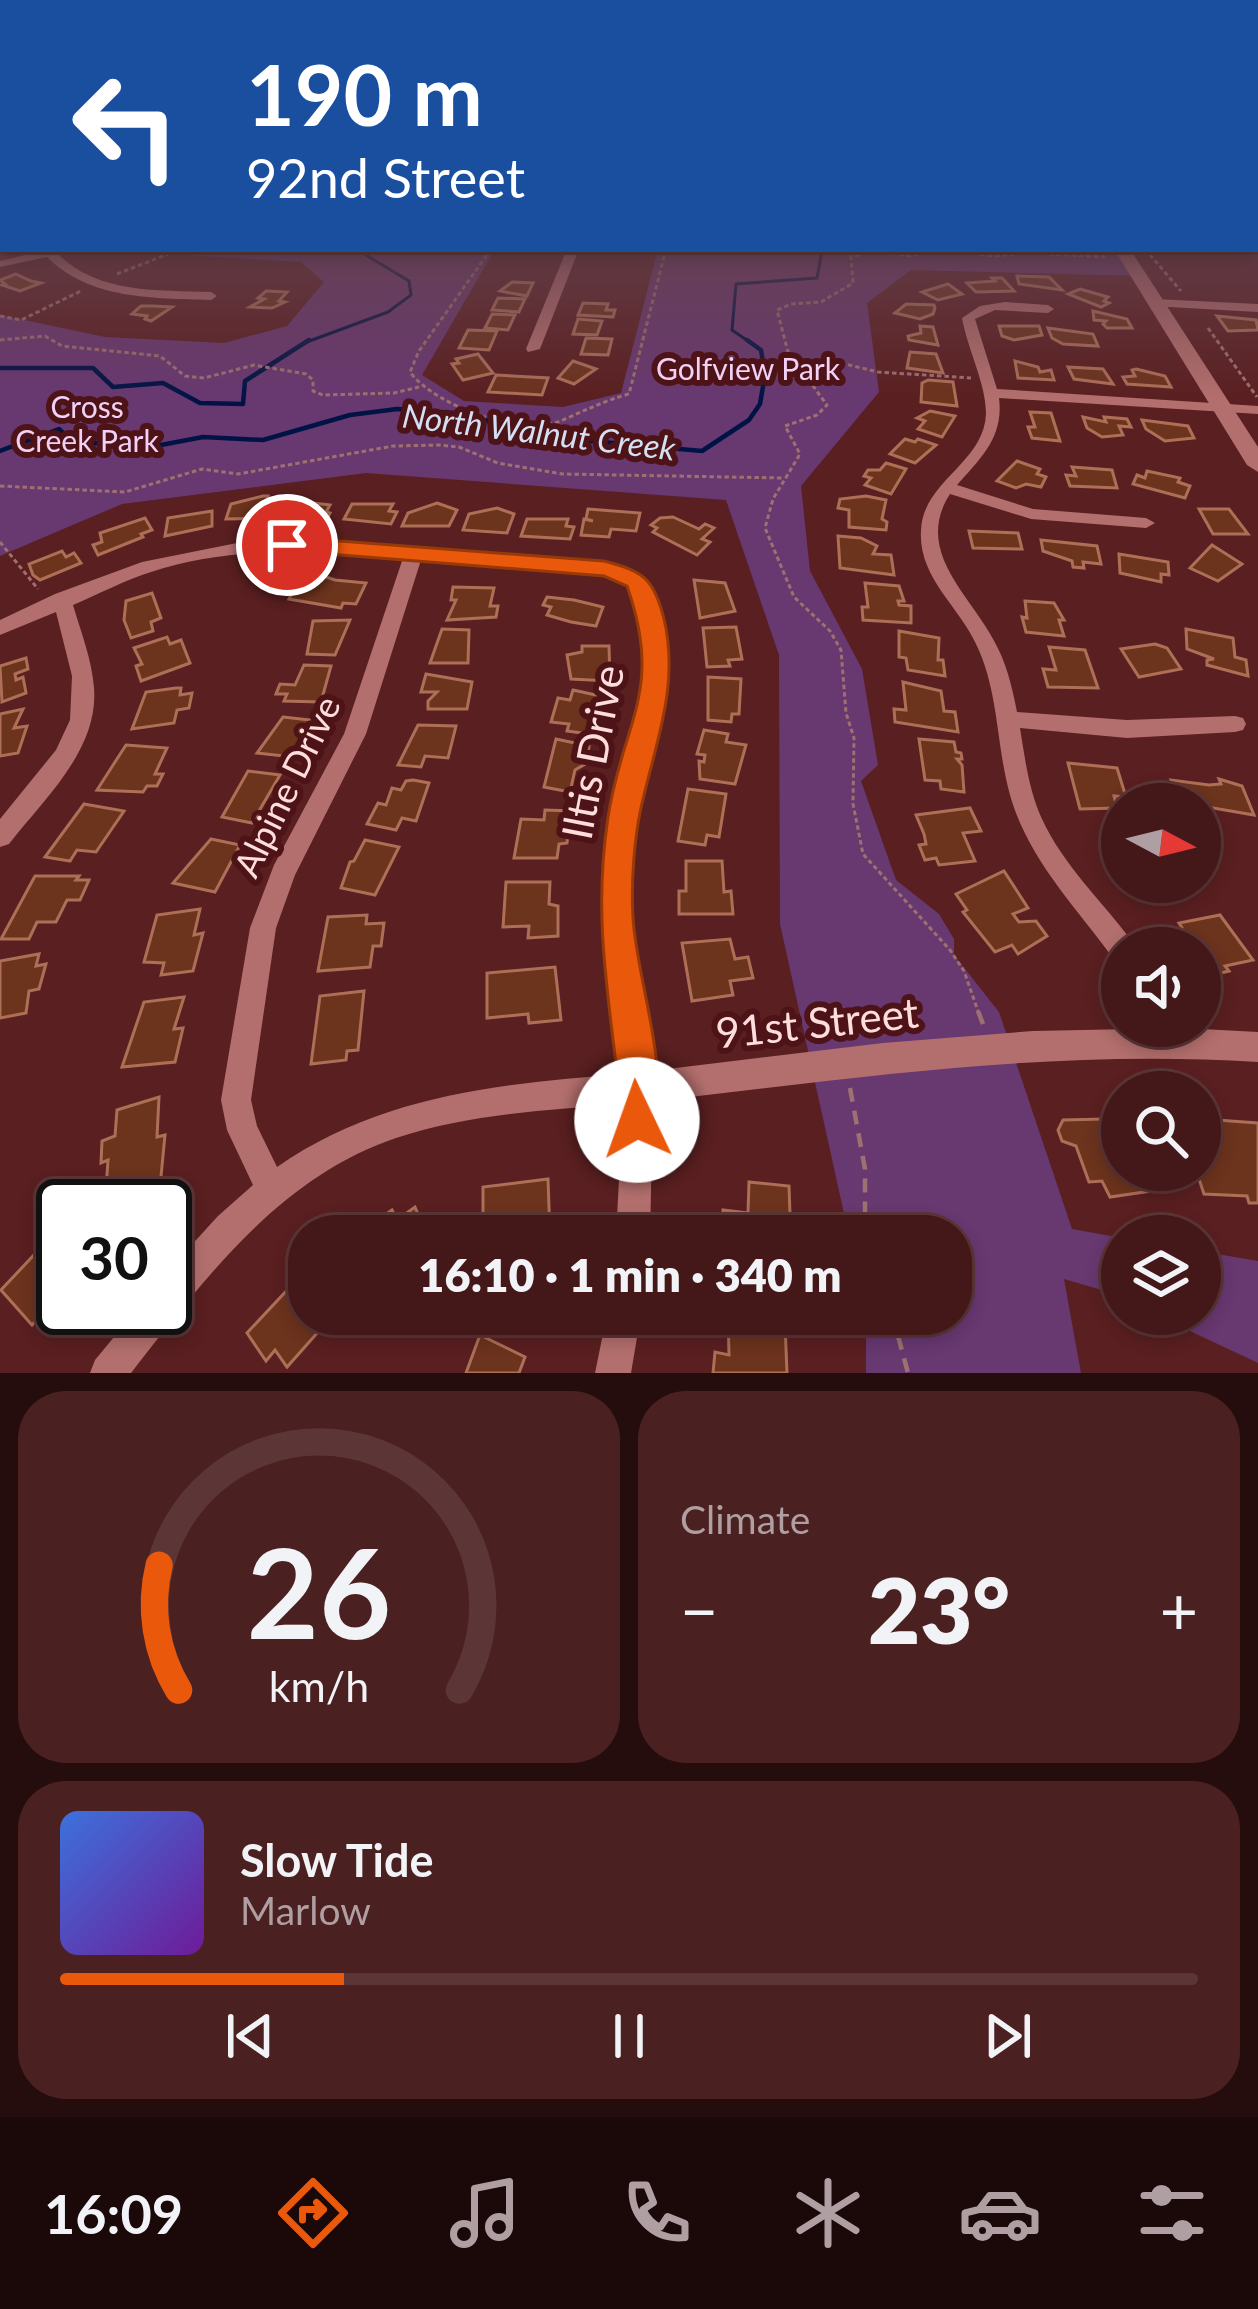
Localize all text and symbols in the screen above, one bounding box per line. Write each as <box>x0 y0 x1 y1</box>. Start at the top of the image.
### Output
text: 190 m <box>246 43 483 144</box>
icon: left <box>48 48 204 204</box>
text: 92nd Street <box>246 145 525 210</box>
park label: Golfview Park <box>656 350 841 386</box>
park label: Cross Creek Park <box>15 388 159 458</box>
water label: North Walnut Creek <box>400 394 678 468</box>
pin <box>236 494 338 596</box>
icon: arrive <box>254 512 320 578</box>
street label: Iltis Drive <box>551 661 633 843</box>
street label: Alpine Drive <box>223 688 349 884</box>
north arrow <box>1101 783 1221 903</box>
map controls <box>1101 783 1221 1335</box>
button: sound <box>1101 927 1221 1047</box>
street label: 91st Street <box>713 987 921 1057</box>
position arrow <box>574 1057 700 1183</box>
button: search <box>1101 1071 1221 1191</box>
speed limit sign: 30 <box>36 1179 192 1335</box>
button: layers <box>1101 1215 1221 1335</box>
text: 16:10 · 1 min · 340 m <box>418 1248 842 1302</box>
text: Climate <box>680 1496 810 1542</box>
text: 26 <box>247 1516 391 1666</box>
text: 23° <box>868 1555 1010 1663</box>
text: − <box>680 1570 718 1649</box>
text: + <box>1160 1570 1198 1649</box>
text: km/h <box>269 1660 369 1711</box>
text: Slow Tide <box>240 1833 434 1887</box>
text: Marlow <box>240 1887 371 1933</box>
icon: previous <box>217 2003 283 2069</box>
icon: pause <box>596 2003 662 2069</box>
icon: next <box>975 2003 1041 2069</box>
icon: directions <box>271 2171 355 2255</box>
icon: music <box>443 2171 527 2255</box>
icon: phone <box>615 2171 699 2255</box>
icon: climate <box>786 2171 870 2255</box>
icon: car <box>958 2171 1042 2255</box>
icon: filters <box>1130 2171 1214 2255</box>
text: 16:09 <box>44 2181 183 2246</box>

